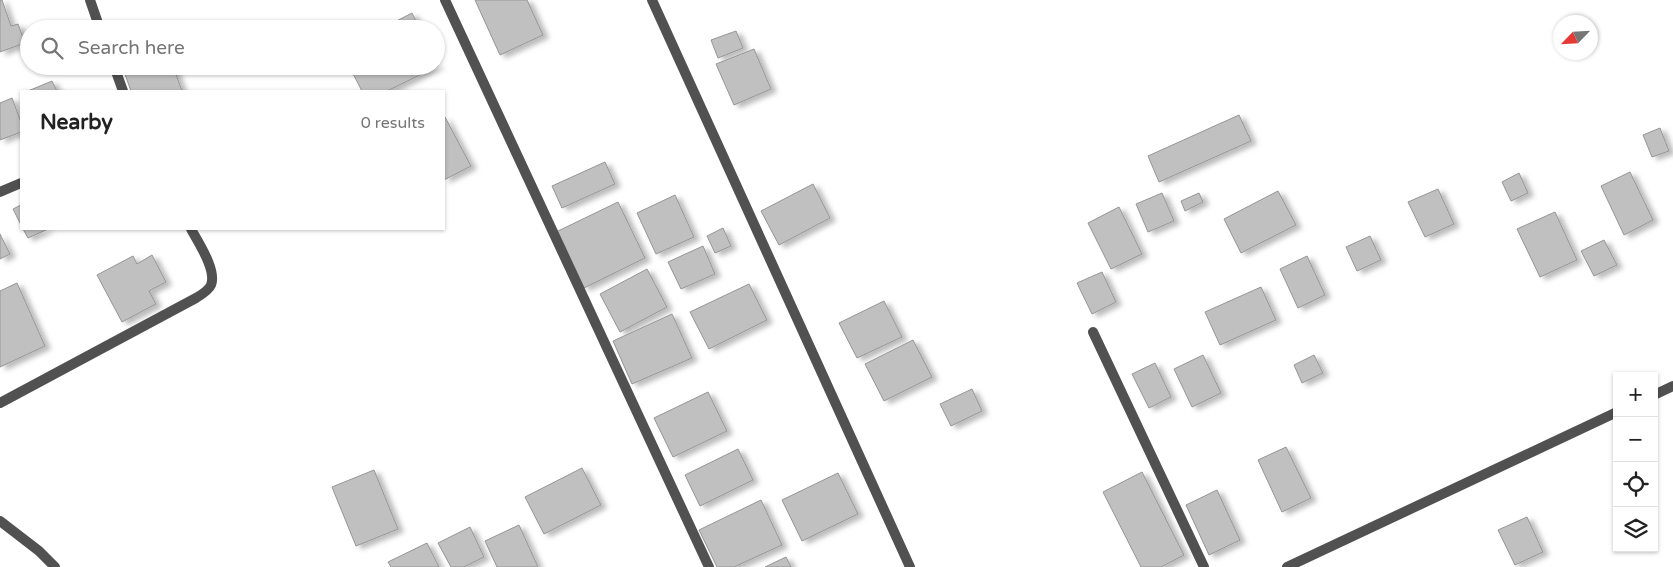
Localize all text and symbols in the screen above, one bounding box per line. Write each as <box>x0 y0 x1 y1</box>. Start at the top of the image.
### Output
north arrow <box>1553 15 1598 60</box>
search box <box>20 20 445 75</box>
icon: search <box>38 34 66 62</box>
text: Search here <box>78 37 185 59</box>
text: Nearby <box>40 110 113 135</box>
text: 0 results <box>361 113 425 133</box>
map controls <box>1613 372 1658 552</box>
button: + <box>1613 372 1658 417</box>
button: − <box>1613 417 1658 462</box>
button: locate <box>1613 462 1658 507</box>
button: layers <box>1613 507 1658 552</box>

